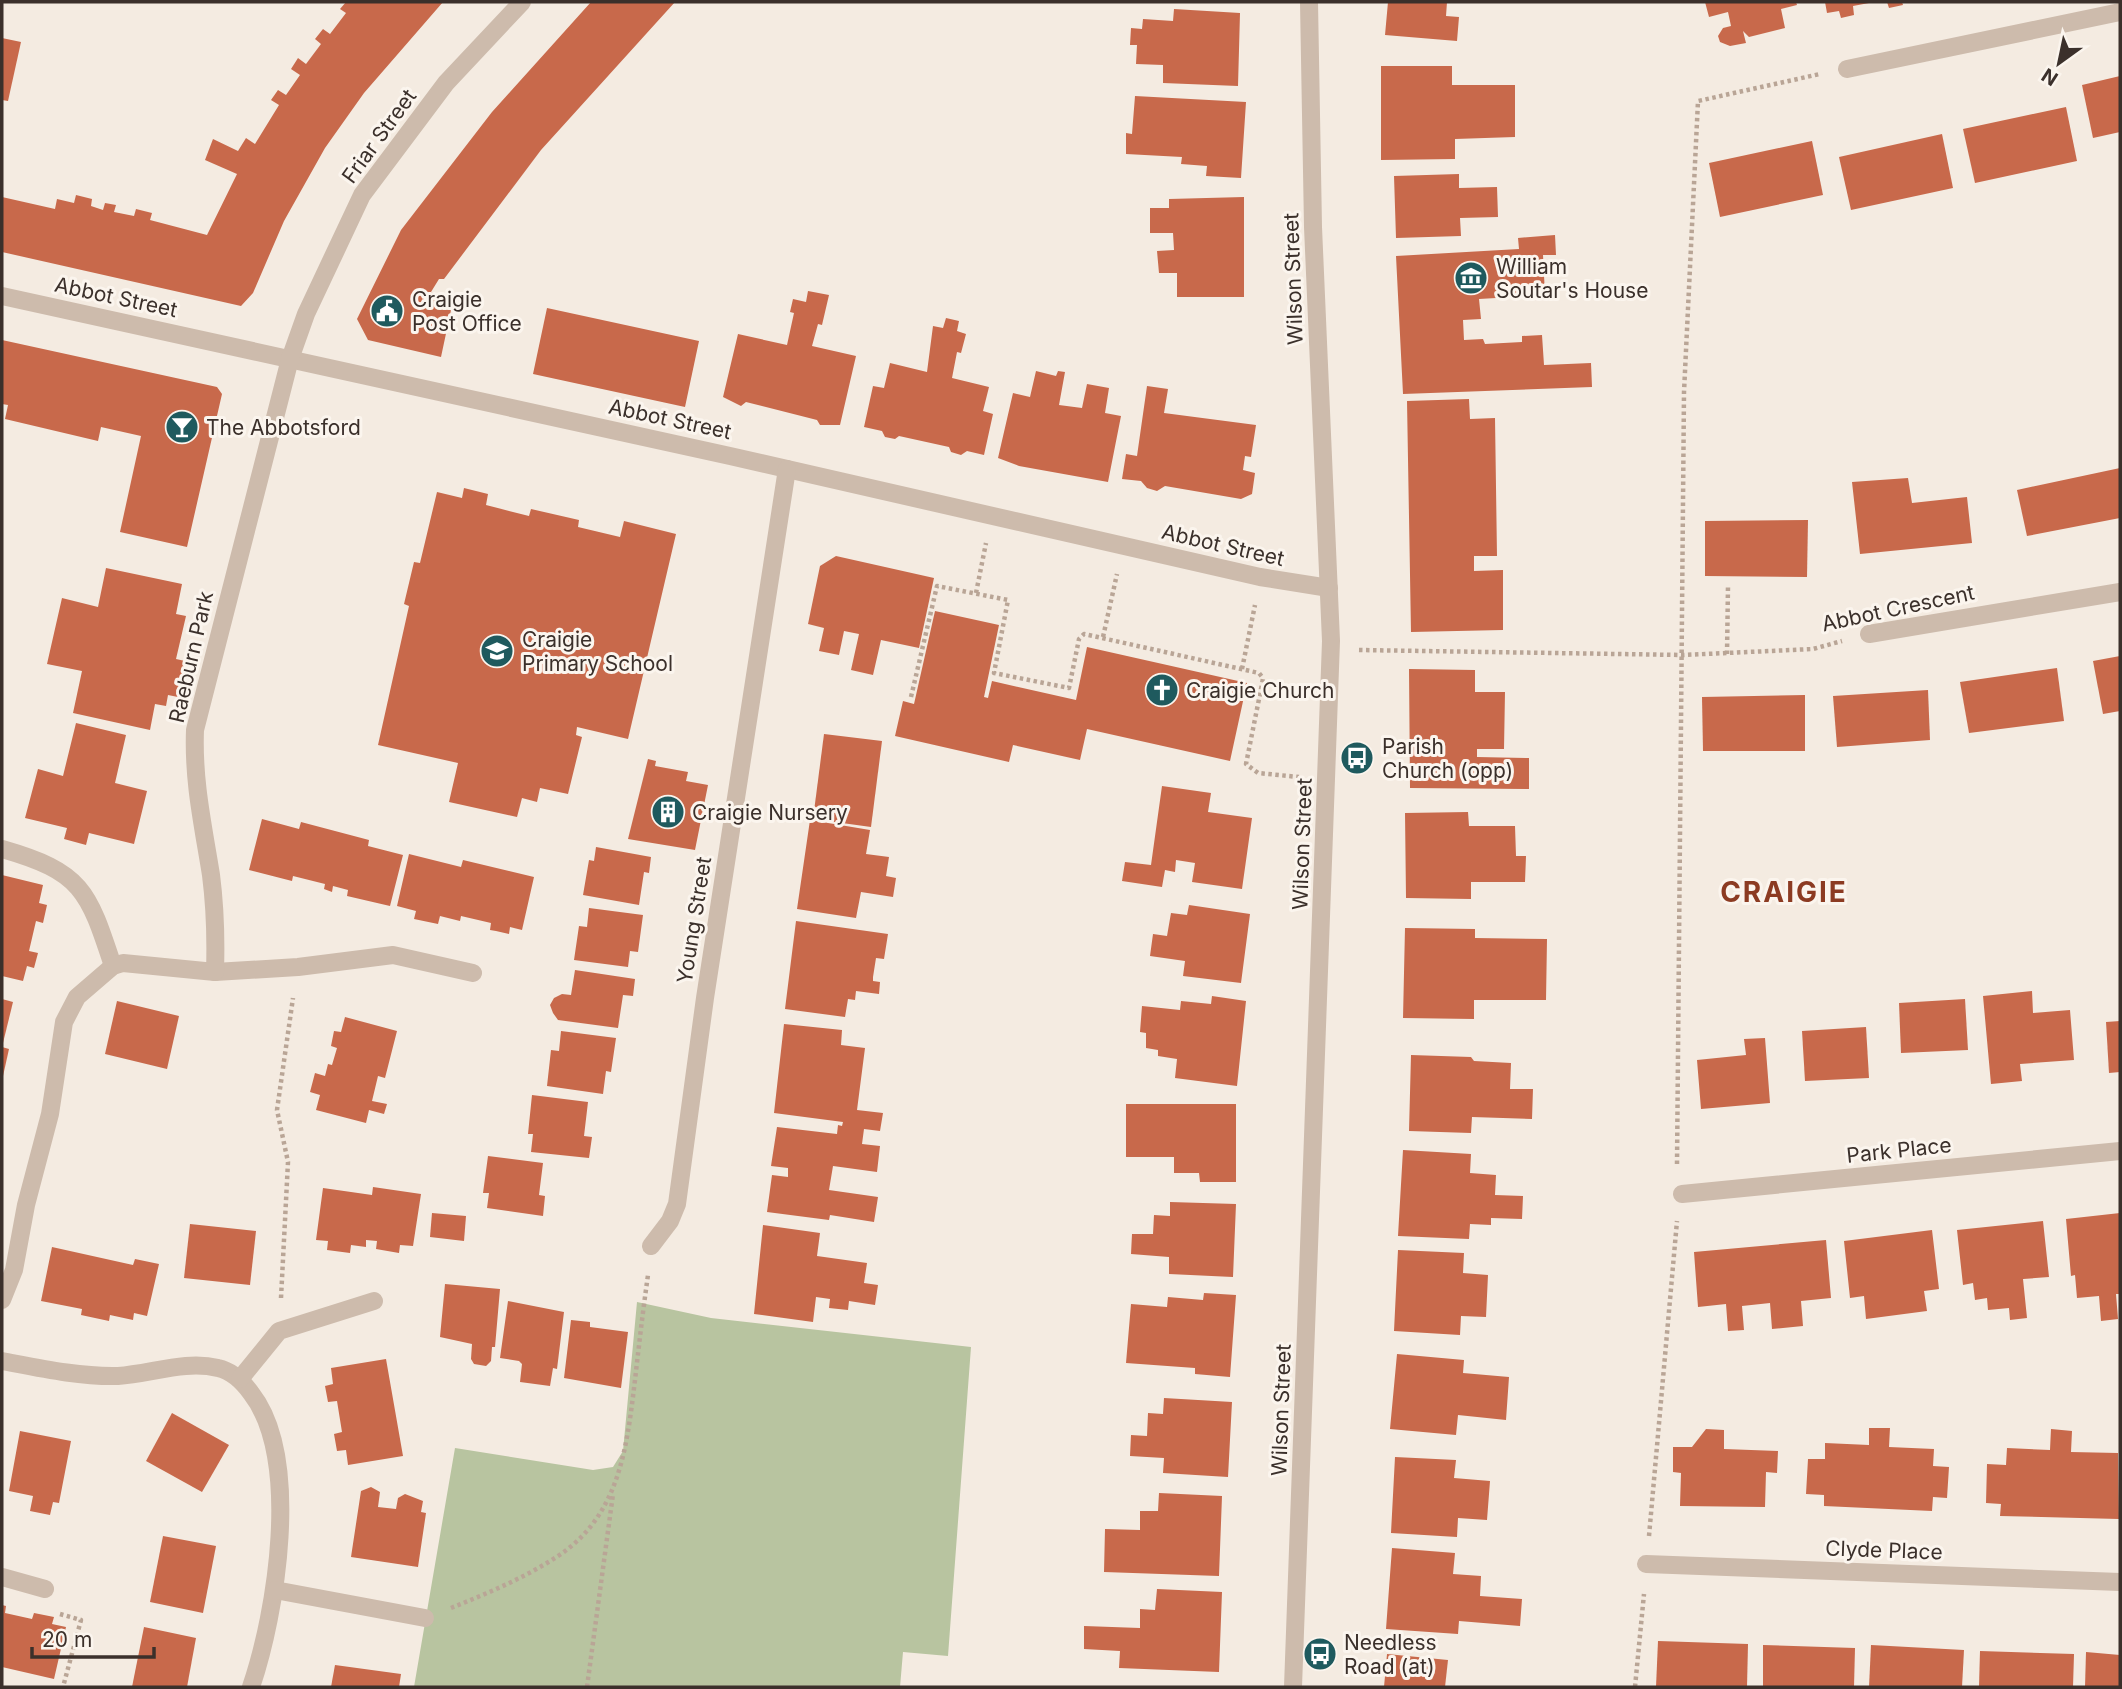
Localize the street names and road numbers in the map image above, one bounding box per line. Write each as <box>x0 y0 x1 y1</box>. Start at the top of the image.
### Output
street label: Friar Street <box>337 84 422 188</box>
street label: Wilson Street <box>1278 212 1308 345</box>
street label: Abbot Street <box>52 272 180 322</box>
street label: Abbot Street <box>606 394 734 444</box>
street label: Abbot Street <box>1159 519 1287 571</box>
street label: Abbot Crescent <box>1819 580 1977 636</box>
street label: Raeburn Park <box>164 588 218 725</box>
street label: Wilson Street <box>1287 777 1317 910</box>
street label: Young Street <box>672 855 716 985</box>
street label: Park Place <box>1845 1132 1953 1168</box>
street label: Wilson Street <box>1266 1343 1296 1476</box>
street label: Clyde Place <box>1825 1535 1943 1565</box>

